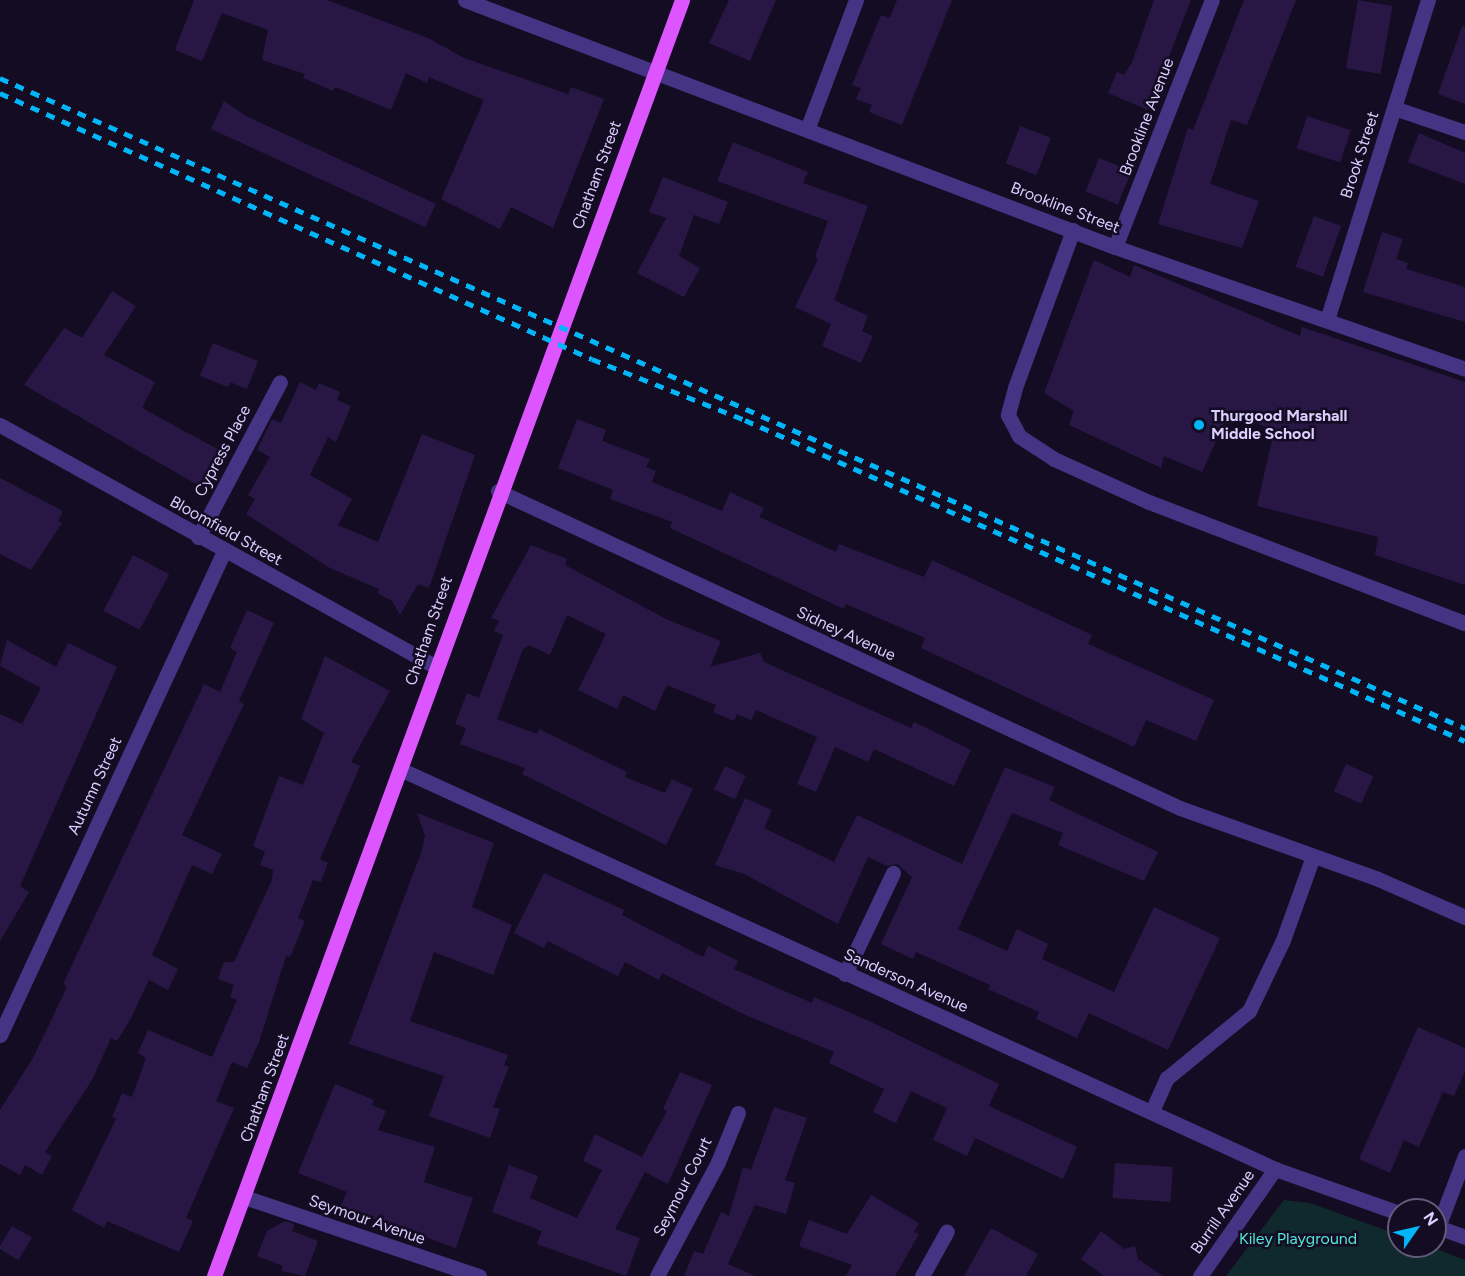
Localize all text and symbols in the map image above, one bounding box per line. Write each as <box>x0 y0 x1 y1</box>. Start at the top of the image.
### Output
street label: Brookline Avenue <box>1116 55 1178 179</box>
street label: Brook Street <box>1337 109 1383 201</box>
street label: Chatham Street <box>568 118 626 232</box>
street label: Brookline Street <box>1008 178 1122 238</box>
street label: Cypress Place <box>191 402 255 500</box>
place label: Thurgood Marshall Middle School <box>1211 406 1347 444</box>
marker: Thurgood Marshall Middle School <box>1192 418 1206 432</box>
street label: Bloomfield Street <box>166 492 286 570</box>
street label: Chatham Street <box>401 574 457 688</box>
street label: Sidney Avenue <box>794 603 898 665</box>
street label: Autumn Street <box>64 734 126 838</box>
street label: Sanderson Avenue <box>841 945 971 1017</box>
street label: Chatham Street <box>236 1031 294 1145</box>
street label: Seymour Court <box>650 1134 716 1240</box>
street label: Burrill Avenue <box>1187 1166 1259 1258</box>
street label: Seymour Avenue <box>306 1191 428 1249</box>
north arrow <box>1387 1198 1447 1258</box>
text: N <box>1419 1208 1442 1229</box>
park label: Kiley Playground <box>1239 1229 1357 1249</box>

